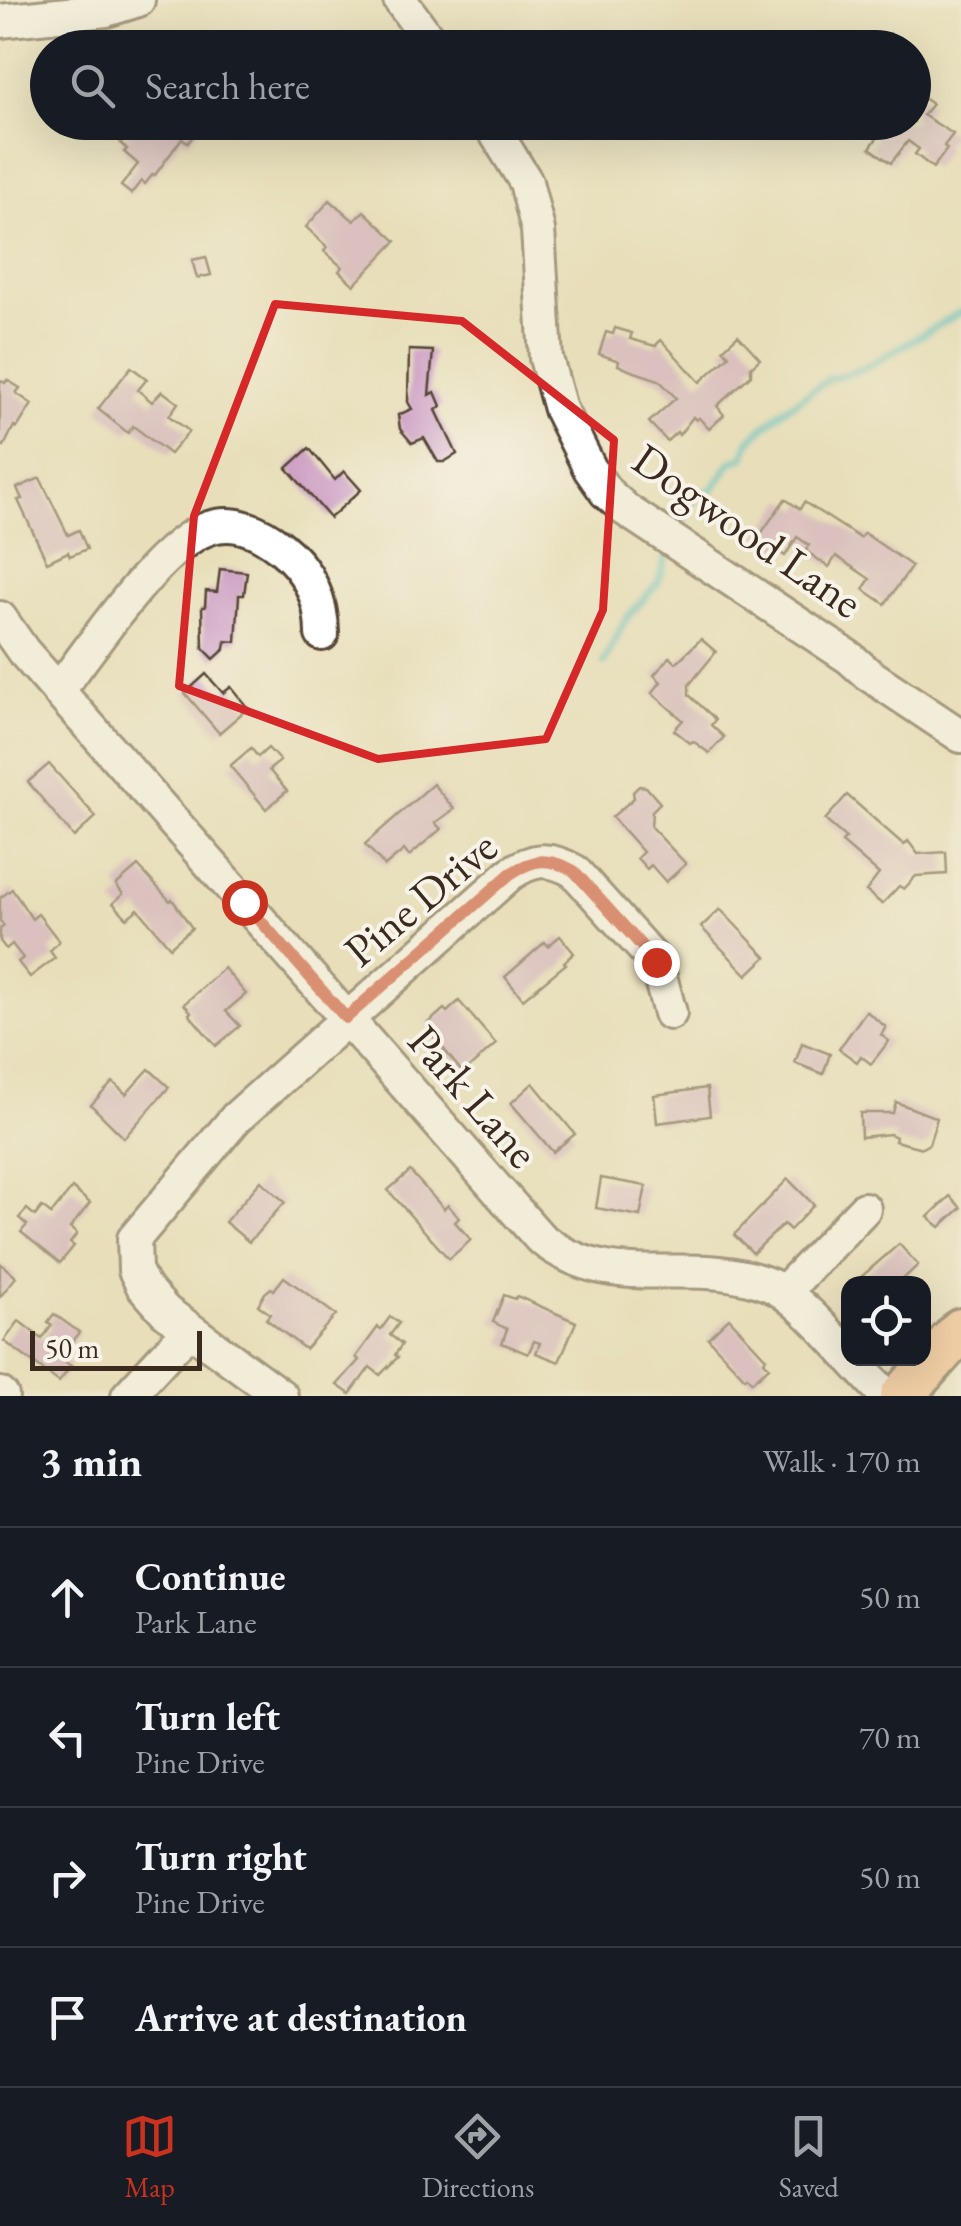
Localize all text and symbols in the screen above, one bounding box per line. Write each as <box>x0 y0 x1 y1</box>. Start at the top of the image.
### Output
search box <box>30 30 931 140</box>
icon: search <box>65 58 120 113</box>
text: Search here <box>145 61 310 110</box>
street label: Dogwood Lane <box>622 430 874 630</box>
street label: Pine Drive <box>332 817 508 979</box>
route start <box>222 880 268 926</box>
route end <box>634 940 680 986</box>
street label: Park Lane <box>396 1012 552 1180</box>
map controls <box>841 1276 931 1366</box>
button: locate <box>841 1276 931 1366</box>
scale bar <box>30 1326 202 1370</box>
text: 50 m <box>45 1330 99 1366</box>
text: 3 min <box>40 1434 142 1489</box>
text: Walk · 170 m <box>763 1440 921 1482</box>
text: Continue <box>135 1552 286 1601</box>
icon: ahead <box>40 1570 95 1625</box>
text: 50 m <box>859 1576 921 1618</box>
text: Park Lane <box>135 1601 257 1643</box>
text: Turn left <box>135 1692 280 1741</box>
icon: left <box>40 1710 95 1765</box>
text: 70 m <box>859 1716 921 1758</box>
text: Pine Drive <box>135 1741 265 1783</box>
text: Turn right <box>135 1832 307 1881</box>
icon: right <box>40 1850 95 1905</box>
text: 50 m <box>859 1856 921 1898</box>
text: Pine Drive <box>135 1881 265 1923</box>
icon: arrive <box>40 1990 95 2045</box>
text: Arrive at destination <box>135 1993 467 2042</box>
tab: Map <box>122 2109 177 2205</box>
tab: Directions <box>422 2109 534 2205</box>
tab: Saved <box>779 2109 839 2205</box>

